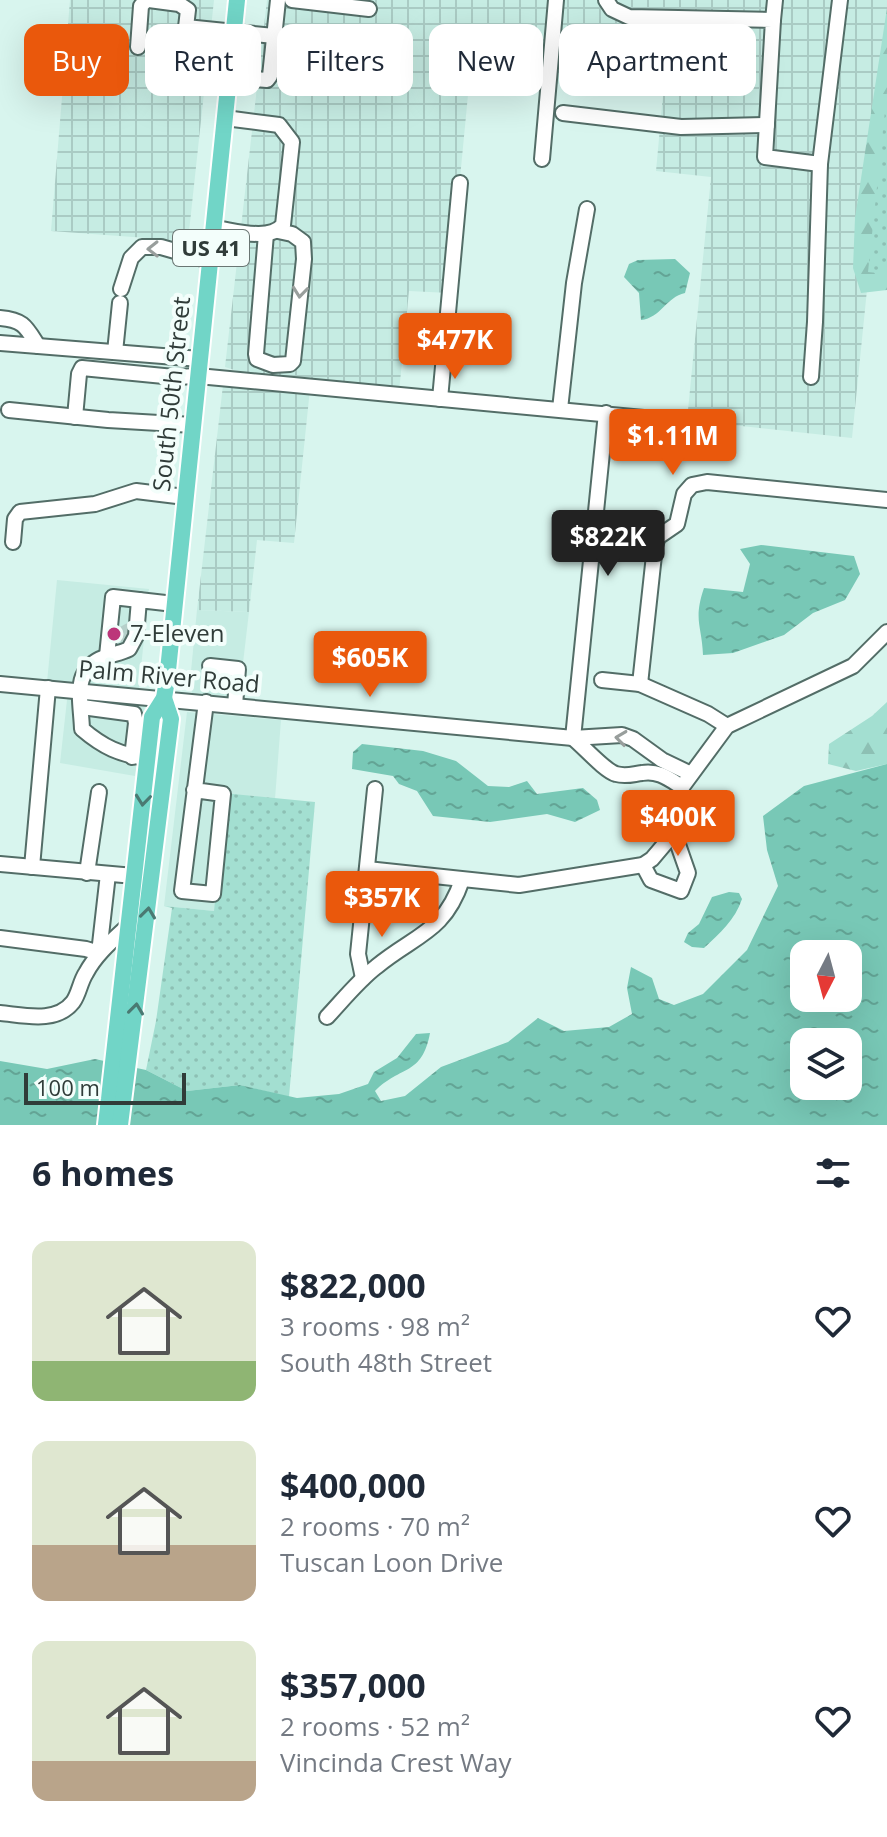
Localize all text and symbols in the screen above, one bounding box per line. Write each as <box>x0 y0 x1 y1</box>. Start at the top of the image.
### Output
chip: Buy <box>24 24 129 96</box>
chip: Rent <box>145 24 261 96</box>
chip: Filters <box>277 24 413 96</box>
chip: New <box>429 24 543 96</box>
chip: Apartment <box>559 24 756 96</box>
road number: US 41 <box>173 230 249 266</box>
one-way arrow <box>147 240 159 257</box>
one-way arrow <box>292 286 309 299</box>
street label: South 50th Street <box>144 295 197 493</box>
pin: $477K <box>399 313 511 381</box>
text: $477K <box>417 321 493 357</box>
pin: $1.11M <box>608 409 738 477</box>
text: $1.11M <box>627 417 719 453</box>
pin: $822K <box>552 510 664 578</box>
text: $822K <box>570 518 646 554</box>
place label: 7-Eleven <box>130 616 225 649</box>
marker: 7-Eleven <box>105 625 123 643</box>
pin: $605K <box>314 631 426 699</box>
text: $605K <box>332 639 408 675</box>
street label: Palm River Road <box>77 651 261 700</box>
one-way arrow <box>614 729 627 746</box>
pin: $400K <box>622 790 734 858</box>
one-way arrow <box>134 794 151 807</box>
text: $400K <box>640 798 716 834</box>
pin: $357K <box>326 871 438 939</box>
text: $357K <box>344 879 420 915</box>
one-way arrow <box>139 906 156 920</box>
north arrow <box>790 940 862 1012</box>
map controls <box>790 940 862 1100</box>
one-way arrow <box>127 1002 144 1016</box>
button: layers <box>790 1028 862 1100</box>
scale bar <box>24 1069 186 1105</box>
text: 100 m <box>36 1072 100 1102</box>
text: 6 homes <box>32 1150 174 1196</box>
icon: filters <box>811 1151 855 1195</box>
text: $822,000 <box>280 1262 426 1308</box>
icon: home <box>96 1273 192 1369</box>
icon: heart <box>811 1299 855 1343</box>
text: 3 rooms · 98 m² <box>280 1308 470 1344</box>
text: South 48th Street <box>280 1344 492 1380</box>
text: $400,000 <box>280 1462 426 1508</box>
icon: home <box>96 1473 192 1569</box>
icon: heart <box>811 1499 855 1543</box>
text: 2 rooms · 70 m² <box>280 1508 470 1544</box>
text: Tuscan Loon Drive <box>280 1544 503 1580</box>
text: $357,000 <box>280 1662 426 1708</box>
icon: home <box>96 1673 192 1769</box>
icon: heart <box>811 1699 855 1743</box>
text: 2 rooms · 52 m² <box>280 1708 470 1744</box>
text: Vincinda Crest Way <box>280 1744 512 1780</box>

